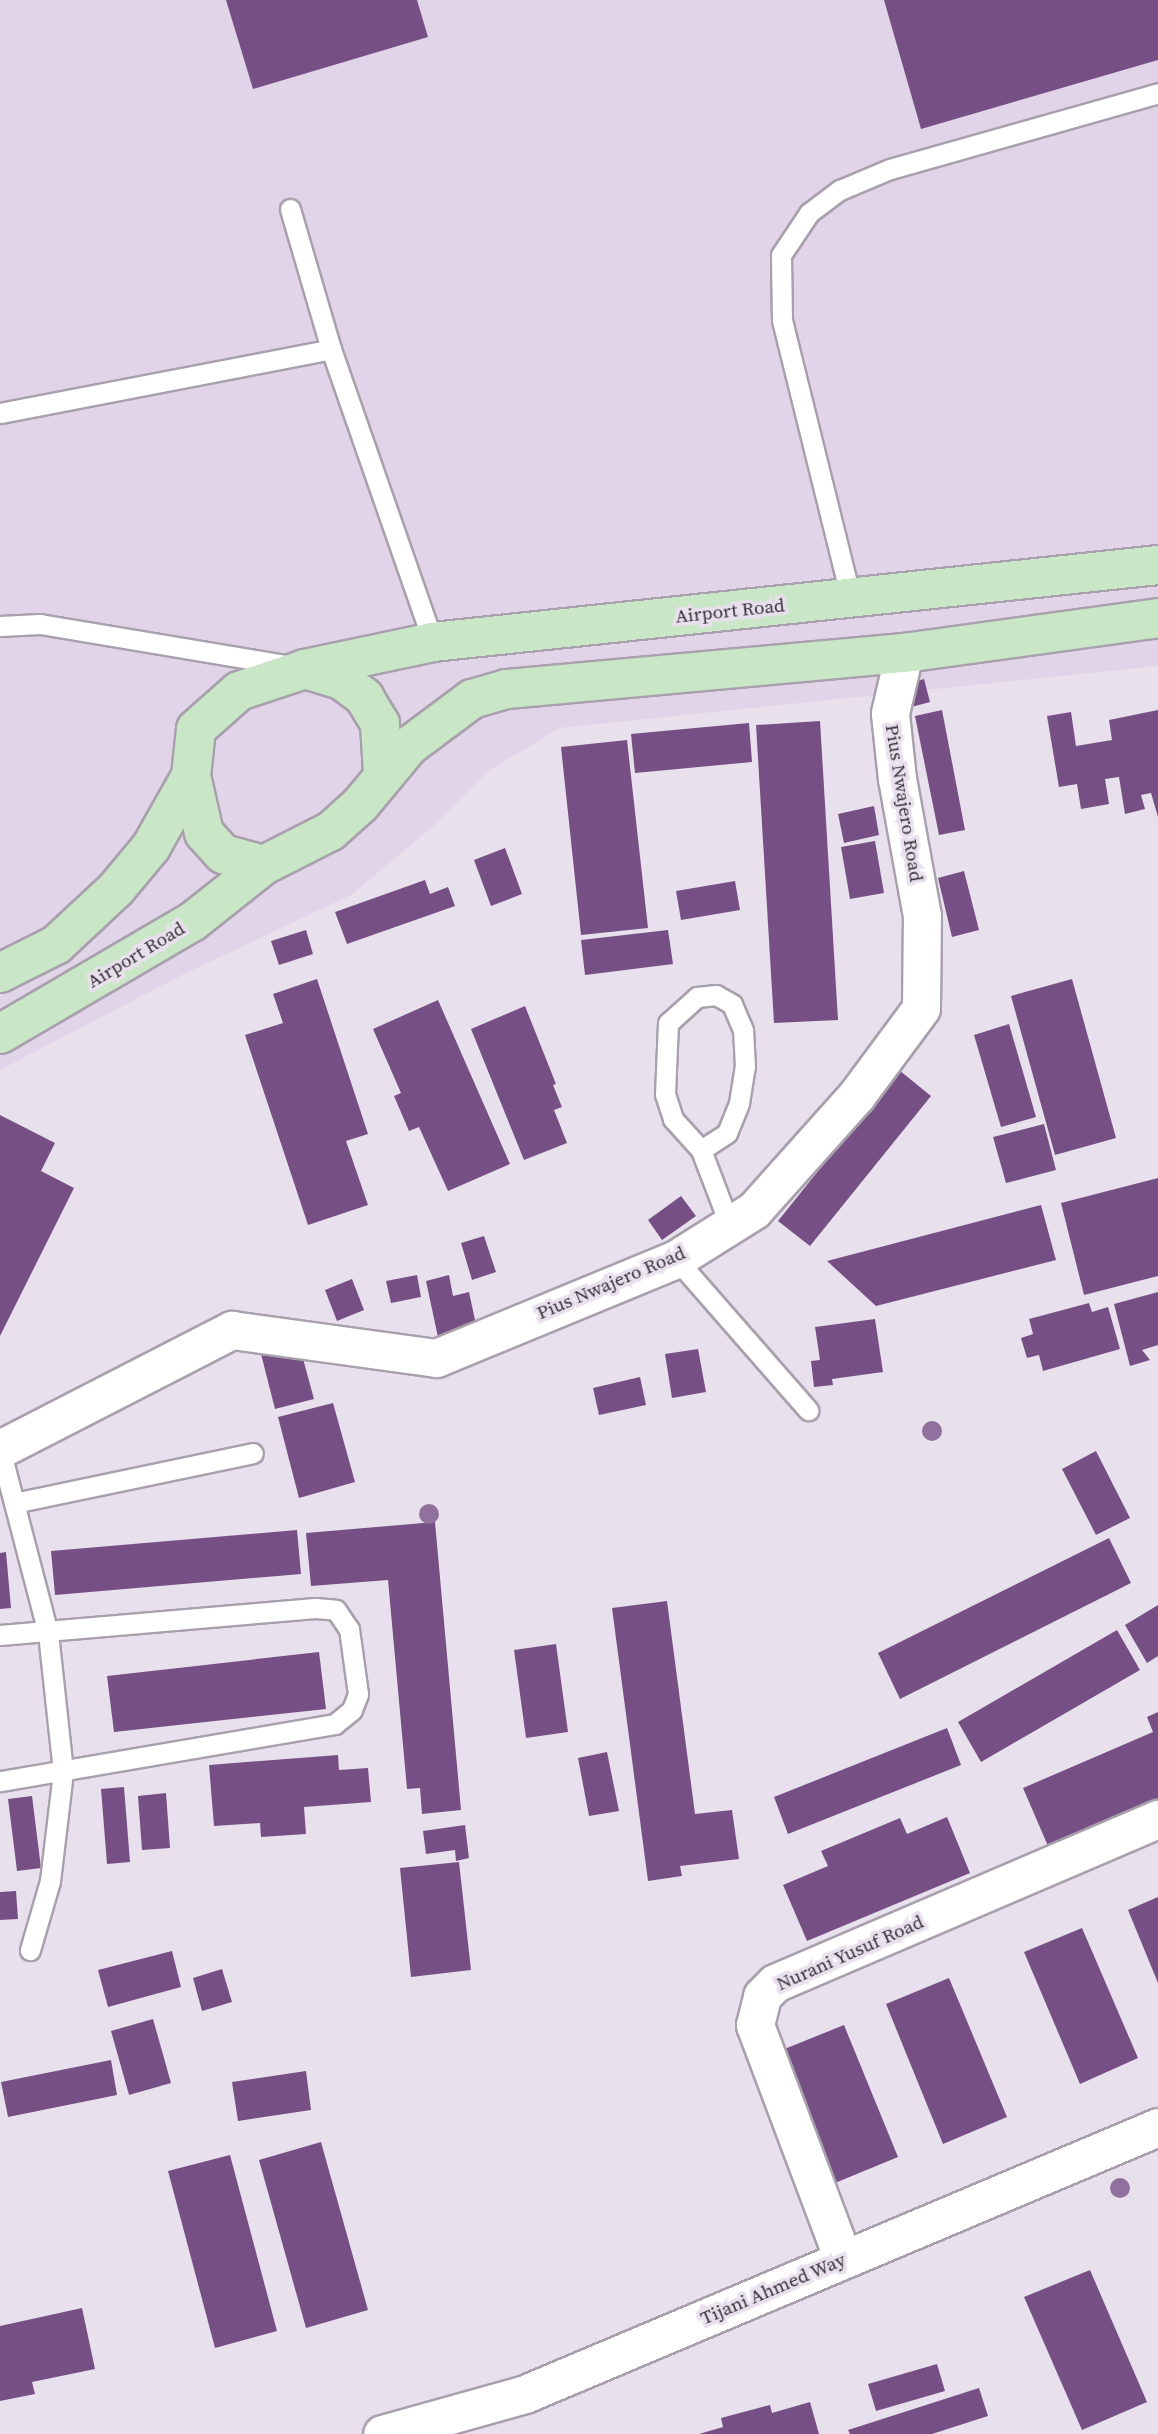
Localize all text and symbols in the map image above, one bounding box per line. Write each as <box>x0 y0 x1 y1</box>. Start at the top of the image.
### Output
street label: Airport Road <box>674 594 786 628</box>
street label: Pius Nwajero Road <box>880 723 928 883</box>
street label: Airport Road <box>83 917 189 993</box>
street label: Pius Nwajero Road <box>533 1241 689 1325</box>
street label: Nurani Yusuf Road <box>773 1910 927 1996</box>
street label: Tijani Ahmed Way <box>697 2248 849 2330</box>

